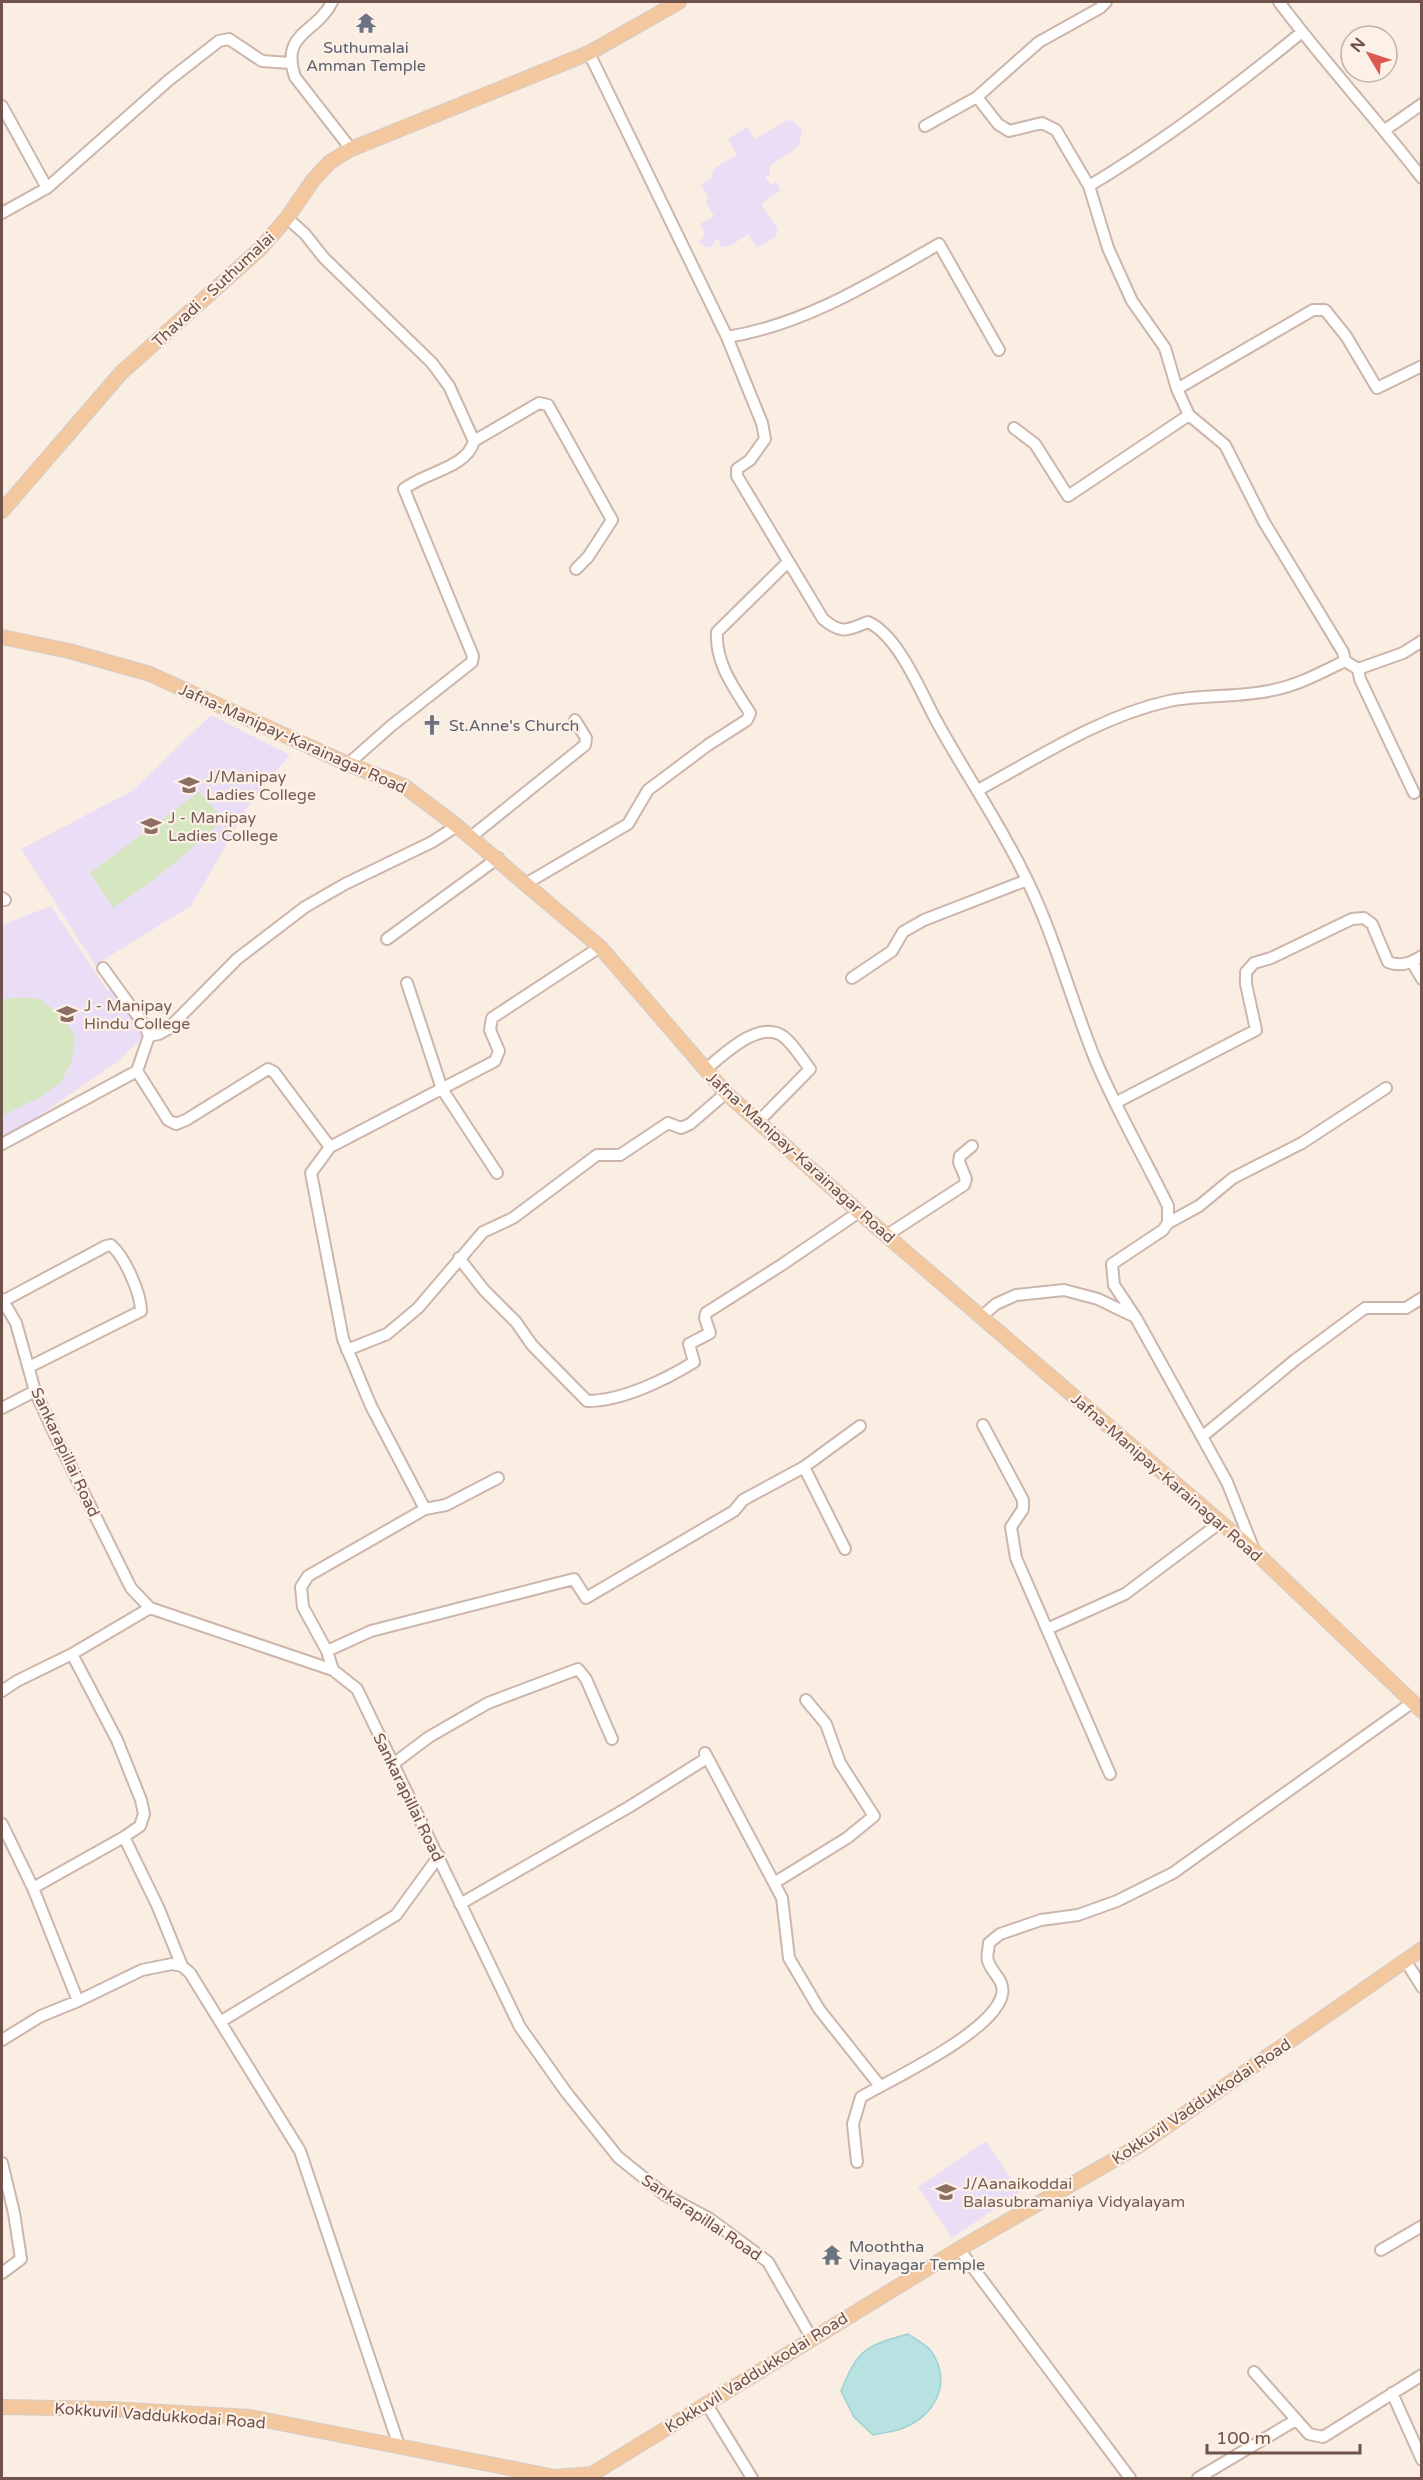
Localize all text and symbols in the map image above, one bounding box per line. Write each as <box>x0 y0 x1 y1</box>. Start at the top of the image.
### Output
temple icon: Suthumalai Amman Temple <box>354 11 378 35</box>
north arrow <box>1339 24 1399 84</box>
text: N <box>1346 34 1370 56</box>
place label: Suthumalai Amman Temple <box>306 38 426 76</box>
street label: Thavadi - Suthumalai <box>148 228 279 352</box>
street label: Jafna-Manipay-Karainagar Road <box>176 680 409 798</box>
church icon: St.Anne's Church <box>420 713 444 737</box>
place label: St.Anne's Church <box>449 716 579 736</box>
place label: J/Manipay Ladies College <box>206 767 316 805</box>
school or university icon: J/Manipay Ladies College <box>177 773 201 797</box>
place label: J - Manipay Ladies College <box>168 808 278 846</box>
school or university icon: J - Manipay Ladies College <box>139 814 163 838</box>
place label: J - Manipay Hindu College <box>84 996 190 1034</box>
school or university icon: J - Manipay Hindu College <box>55 1002 79 1026</box>
street label: Jafna-Manipay-Karainagar Road <box>702 1068 899 1248</box>
street label: Sankarapillai Road <box>26 1384 104 1520</box>
street label: Jafna-Manipay-Karainagar Road <box>1067 1389 1266 1566</box>
street label: Sankarapillai Road <box>368 1730 448 1865</box>
street label: Kokkuvil Vaddukkodai Road <box>1108 2034 1295 2169</box>
street label: Sankarapillai Road <box>638 2170 765 2265</box>
place label: J/Aanaikoddai Balasubramaniya Vidyalayam <box>963 2174 1185 2212</box>
school or university icon: J/Aanaikoddai Balasubramaniya Vidyalayam <box>934 2180 958 2204</box>
place label: Mooththa Vinayagar Temple <box>849 2237 985 2275</box>
temple icon: Mooththa Vinayagar Temple <box>820 2243 844 2267</box>
street label: Kokkuvil Vaddukkodai Road <box>661 2308 852 2437</box>
street label: Kokkuvil Vaddukkodai Road <box>54 2399 266 2433</box>
scale bar <box>1207 2417 1360 2455</box>
text: 100 m <box>1216 2427 1271 2449</box>

